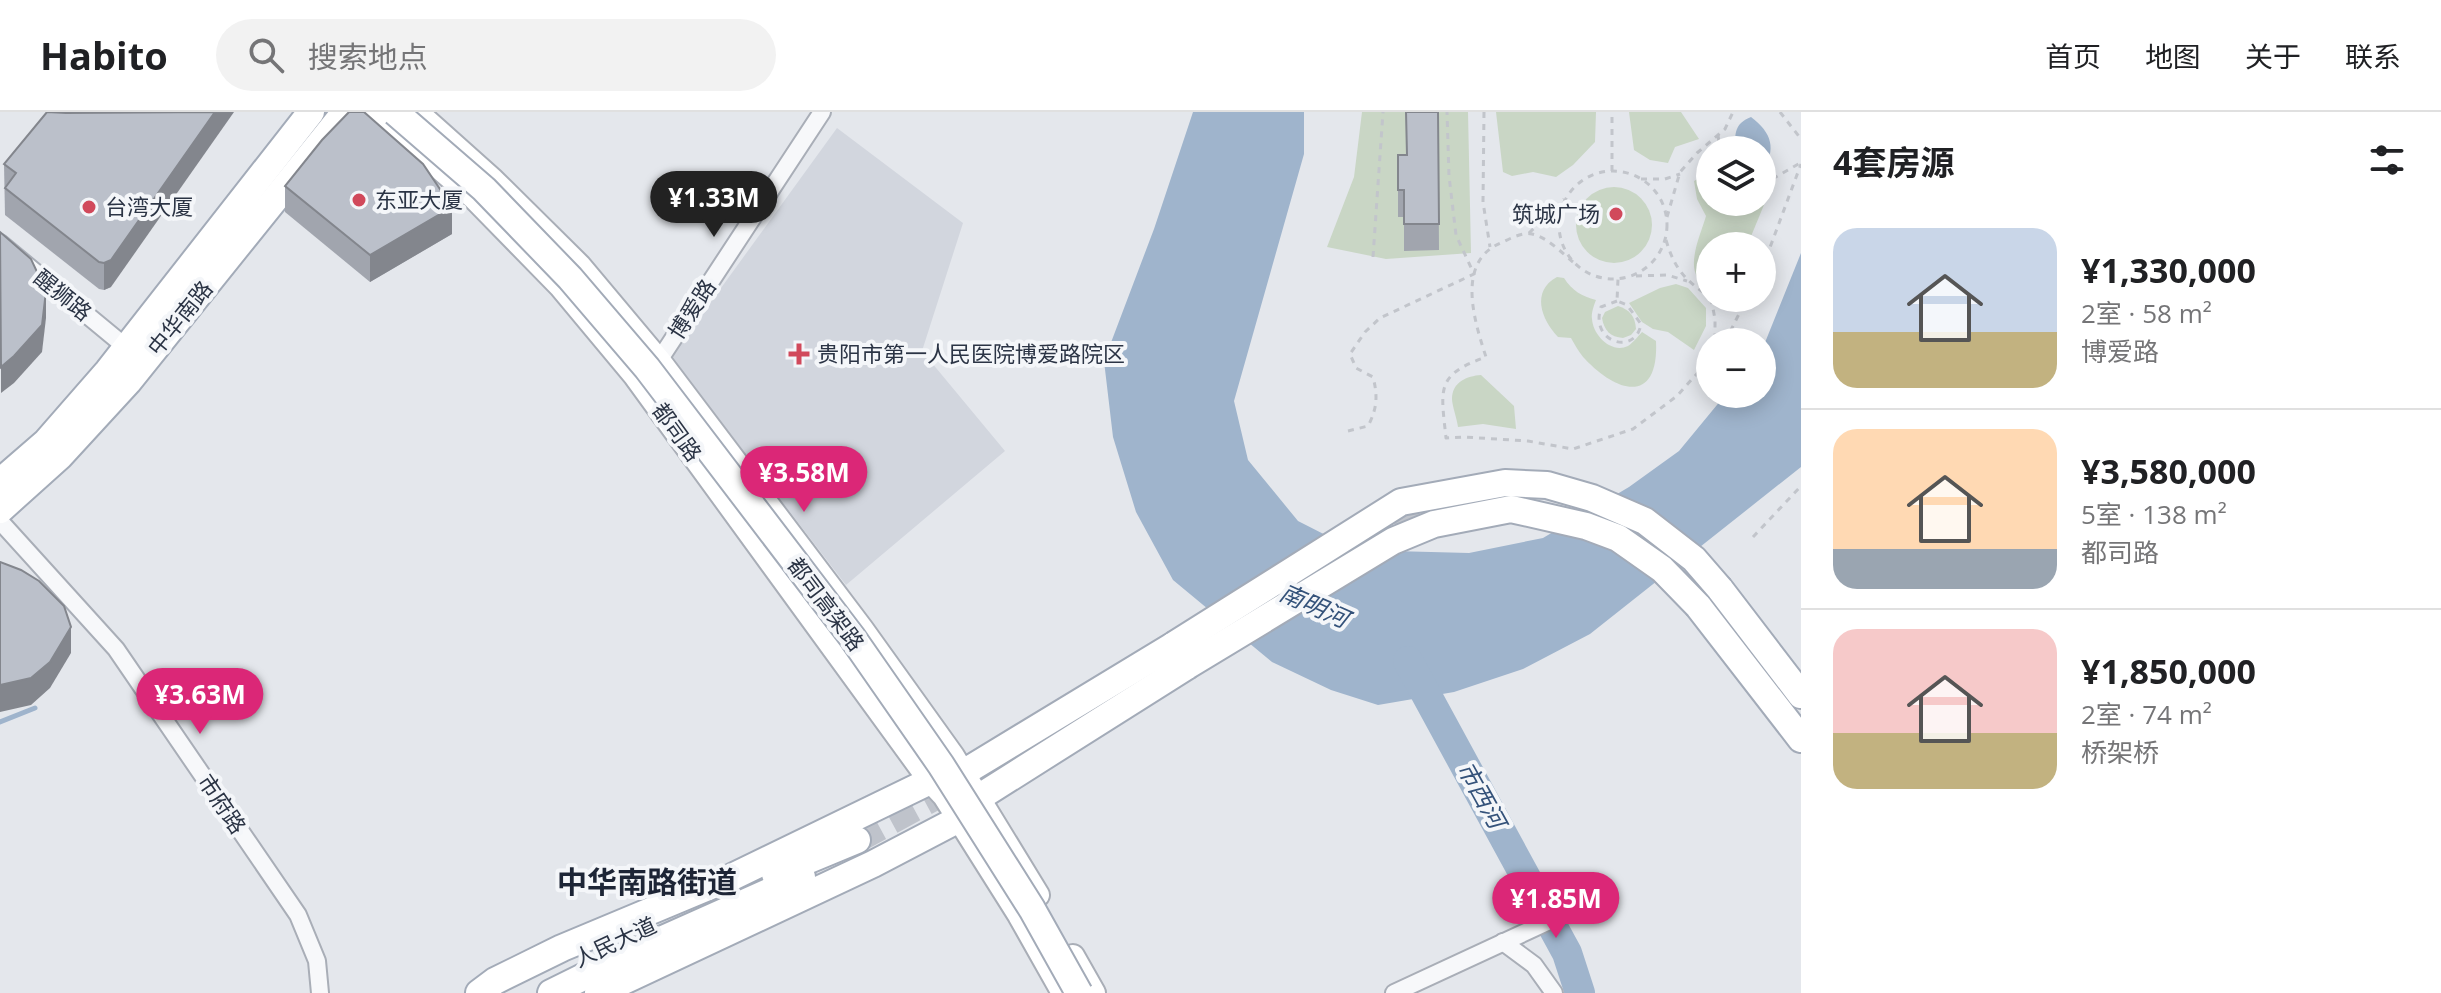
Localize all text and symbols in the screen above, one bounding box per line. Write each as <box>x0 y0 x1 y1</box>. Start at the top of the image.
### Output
search box <box>216 19 776 91</box>
text: Habito <box>40 29 168 81</box>
icon: search <box>244 33 288 77</box>
text: 搜索地点 <box>308 36 428 77</box>
text: 首页 <box>2045 37 2101 75</box>
text: 地图 <box>2145 37 2201 75</box>
text: 关于 <box>2245 37 2301 75</box>
text: 联系 <box>2345 37 2401 75</box>
map controls <box>1696 136 1776 408</box>
button: layers <box>1696 136 1776 216</box>
icon: filters <box>2365 138 2409 182</box>
text: 4套房源 <box>1833 139 1954 185</box>
pin: ¥1.33M <box>649 171 779 239</box>
text: ¥1.33M <box>668 179 760 215</box>
place label: 东亚大厦 <box>375 184 463 214</box>
place label: 台湾大厦 <box>105 191 193 221</box>
marker: 东亚大厦 <box>350 191 368 209</box>
marker: 台湾大厦 <box>80 198 98 216</box>
place label: 筑城广场 <box>1512 198 1600 228</box>
marker: 筑城广场 <box>1607 205 1625 223</box>
button: + <box>1696 232 1776 312</box>
text: ¥1,330,000 <box>2081 247 2256 293</box>
icon: home <box>1897 260 1993 356</box>
street label: 醒狮路 <box>29 262 99 327</box>
street label: 博爱路 <box>661 273 722 344</box>
street label: 中华南路 <box>140 274 219 361</box>
text: 2室 · 58 m² <box>2081 295 2212 331</box>
button: − <box>1696 328 1776 408</box>
text: 博爱路 <box>2081 333 2159 369</box>
place label: 贵阳市第一人民医院博爱路院区 <box>817 338 1125 368</box>
marker: 贵阳市第一人民医院博爱路院区 <box>788 343 810 365</box>
street label: 都司路 <box>646 396 709 467</box>
pin: ¥3.58M <box>739 446 869 514</box>
text: ¥3,580,000 <box>2081 448 2256 494</box>
text: ¥3.58M <box>758 454 850 490</box>
icon: home <box>1897 461 1993 557</box>
text: 5室 · 138 m² <box>2081 496 2227 532</box>
text: 都司路 <box>2081 534 2159 570</box>
street label: 都司高架路 <box>782 550 872 656</box>
water label: 南明河 <box>1275 575 1358 636</box>
text: ¥1,850,000 <box>2081 648 2256 694</box>
icon: home <box>1897 661 1993 757</box>
pin: ¥3.63M <box>135 668 265 736</box>
text: ¥3.63M <box>154 676 246 712</box>
text: 2室 · 74 m² <box>2081 696 2212 732</box>
text: 桥架桥 <box>2081 734 2159 770</box>
water label: 市西河 <box>1450 755 1516 837</box>
street label: 市府路 <box>192 768 254 839</box>
district label: 中华南路街道 <box>557 861 737 902</box>
pin: ¥1.85M <box>1491 872 1621 940</box>
text: ¥1.85M <box>1510 880 1602 916</box>
street label: 人民大道 <box>568 909 661 973</box>

